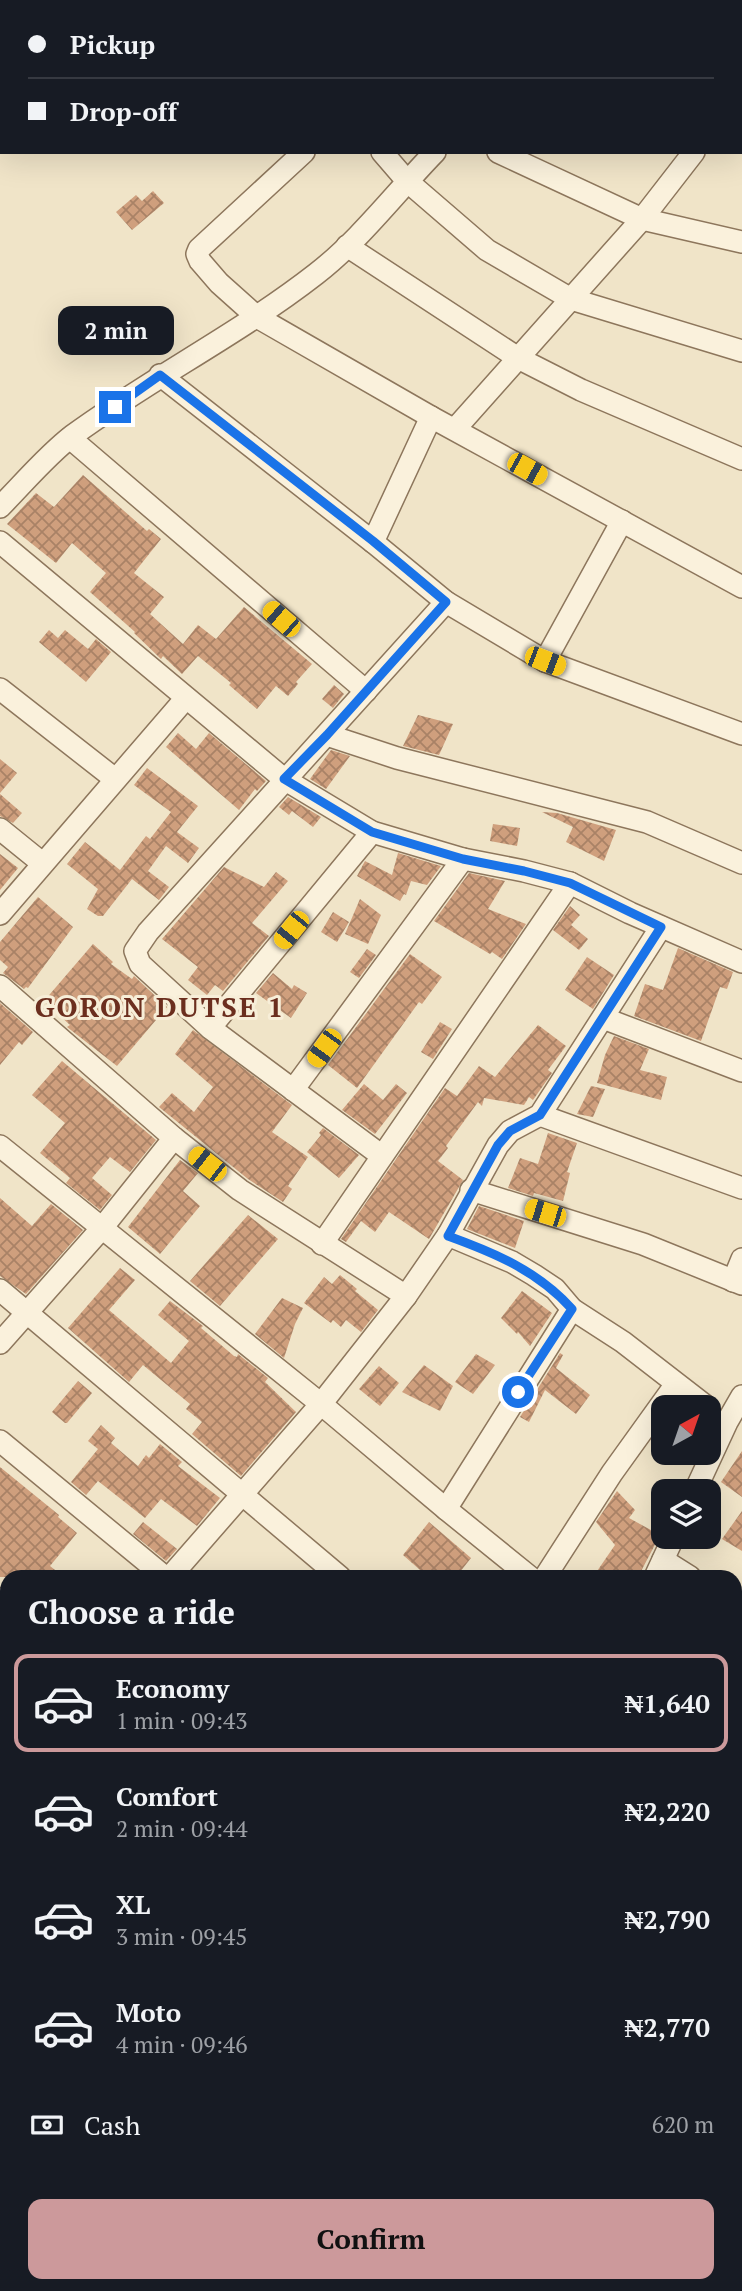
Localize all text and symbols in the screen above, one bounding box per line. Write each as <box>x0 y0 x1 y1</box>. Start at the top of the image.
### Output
text: Pickup <box>70 27 155 61</box>
text: Drop-off <box>70 94 177 128</box>
callout: 2 min <box>57 306 173 354</box>
text: 2 min <box>85 315 147 346</box>
route end <box>99 391 131 423</box>
car <box>504 450 551 488</box>
car <box>259 597 304 641</box>
car <box>522 644 569 678</box>
car <box>270 907 313 953</box>
district label: GORON DUTSE 1 <box>35 988 285 1025</box>
car <box>304 1025 345 1071</box>
car <box>184 1143 231 1185</box>
car <box>522 1197 569 1229</box>
route start <box>502 1376 534 1408</box>
north arrow <box>651 1395 721 1465</box>
map controls <box>651 1395 721 1549</box>
button: layers <box>651 1479 721 1549</box>
text: Choose a ride <box>28 1591 235 1633</box>
text: Economy <box>116 1671 229 1705</box>
icon: car <box>32 1672 95 1735</box>
text: ₦1,640 <box>625 1686 710 1720</box>
text: 1 min · 09:43 <box>116 1705 248 1736</box>
text: Comfort <box>116 1779 218 1813</box>
icon: car <box>32 1780 95 1843</box>
text: ₦2,220 <box>625 1794 710 1828</box>
text: 2 min · 09:44 <box>116 1813 248 1844</box>
text: XL <box>116 1887 150 1921</box>
icon: car <box>32 1888 95 1951</box>
text: ₦2,790 <box>625 1902 710 1936</box>
text: 3 min · 09:45 <box>116 1921 248 1952</box>
text: Moto <box>116 1995 181 2029</box>
icon: car <box>32 1996 95 2059</box>
text: ₦2,770 <box>625 2010 710 2044</box>
text: 4 min · 09:46 <box>116 2029 248 2060</box>
icon: cash <box>28 2106 66 2144</box>
text: Cash <box>84 2108 140 2142</box>
text: 620 m <box>652 2109 714 2140</box>
button: Confirm <box>28 2199 714 2279</box>

